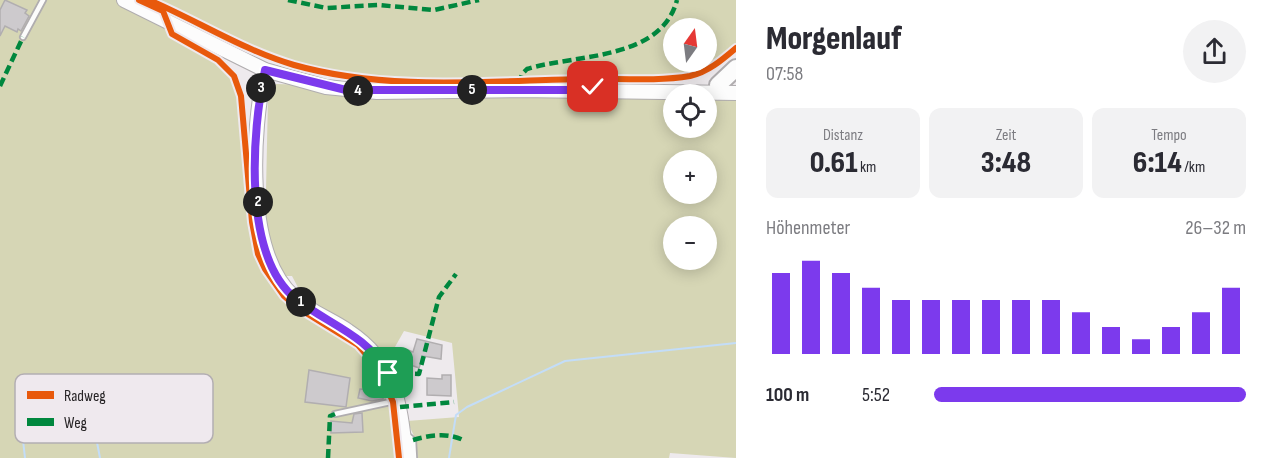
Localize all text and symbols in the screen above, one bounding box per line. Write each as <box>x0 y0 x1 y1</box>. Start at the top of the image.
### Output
north arrow <box>663 18 717 72</box>
map controls <box>663 18 717 270</box>
text: Morgenlauf <box>766 19 902 59</box>
button: share <box>1183 20 1246 83</box>
pin <box>567 61 618 112</box>
text: 07:58 <box>766 62 803 86</box>
icon: check <box>576 70 609 103</box>
pin: 3 <box>246 73 276 103</box>
pin: 5 <box>457 75 487 105</box>
pin: 4 <box>343 76 373 106</box>
text: 3 <box>257 78 265 97</box>
text: 5 <box>468 80 476 99</box>
text: 4 <box>354 81 362 100</box>
button: locate <box>663 84 717 138</box>
text: Distanz <box>823 126 863 145</box>
text: Zeit <box>996 126 1016 145</box>
text: Tempo <box>1151 126 1187 145</box>
text: 0.61 <box>810 145 857 181</box>
text: 3:48 <box>981 145 1031 181</box>
text: 6:14 <box>1133 145 1182 181</box>
button: + <box>663 150 717 204</box>
text: km <box>857 158 876 177</box>
text: /km <box>1182 158 1205 177</box>
pin: 2 <box>243 187 273 217</box>
text: 2 <box>254 192 262 211</box>
button: − <box>663 216 717 270</box>
text: Höhenmeter <box>766 216 850 240</box>
text: 26–32 m <box>1185 216 1246 240</box>
pin: 1 <box>286 287 316 317</box>
text: 1 <box>298 292 304 311</box>
pin <box>362 347 413 398</box>
icon: arrive <box>371 356 404 389</box>
legend <box>15 374 213 443</box>
text: 100 m <box>766 383 809 407</box>
text: 5:52 <box>862 383 890 407</box>
text: Radweg <box>64 387 106 406</box>
text: Weg <box>64 414 87 433</box>

